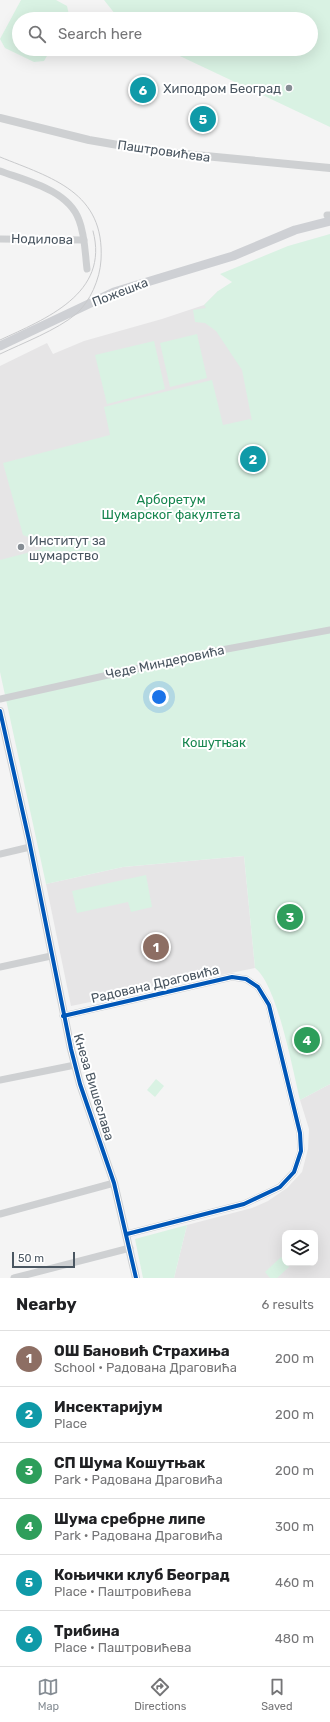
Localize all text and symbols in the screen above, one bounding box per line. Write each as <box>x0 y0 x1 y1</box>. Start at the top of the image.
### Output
search box <box>12 12 318 56</box>
icon: search <box>26 23 48 45</box>
text: Search here <box>58 25 142 43</box>
pin: 6 <box>130 75 156 105</box>
place label: Хиподром Београд <box>163 81 281 96</box>
marker: Хиподром Београд <box>284 83 294 93</box>
pin: 5 <box>190 104 216 134</box>
street label: Паштровићева <box>117 137 211 165</box>
street label: Нодилова <box>11 231 73 247</box>
street label: Пожешка <box>90 274 150 310</box>
pin: 2 <box>240 444 266 474</box>
park label: Арборетум Шумарског факултета <box>102 492 240 522</box>
place label: Институт за шумарство <box>29 533 106 563</box>
marker: Институт за шумарство <box>16 542 26 552</box>
street label: Чеде Миндеровића <box>104 642 226 682</box>
your location <box>149 687 169 707</box>
park label: Кошутњак <box>182 735 246 750</box>
pin: 3 <box>277 902 303 932</box>
pin: 1 <box>143 932 169 962</box>
street label: Радована Драговића <box>89 962 221 1006</box>
pin: 4 <box>294 1025 320 1055</box>
street label: Кнеза Вишеслава <box>71 1032 117 1142</box>
map controls <box>282 1230 318 1266</box>
button: layers <box>282 1230 318 1266</box>
scale bar <box>12 1250 75 1269</box>
text: 50 m <box>18 1252 44 1265</box>
text: Nearby <box>16 1294 77 1314</box>
text: 6 results <box>262 1297 314 1312</box>
text: ОШ Бановић Страхиња <box>54 1342 230 1360</box>
text: 1 <box>26 1351 32 1366</box>
text: 200 m <box>275 1351 314 1366</box>
text: School · Радована Драговића <box>54 1360 237 1375</box>
text: Инсектаријум <box>54 1398 163 1416</box>
text: 2 <box>25 1407 33 1422</box>
text: 200 m <box>275 1407 314 1422</box>
text: Place <box>54 1416 87 1431</box>
text: СП Шума Кошутњак <box>54 1454 205 1472</box>
text: 3 <box>25 1463 33 1478</box>
text: 200 m <box>275 1463 314 1478</box>
text: Park · Радована Драговића <box>54 1472 223 1487</box>
text: Шума сребрне липе <box>54 1510 206 1528</box>
text: 4 <box>25 1519 33 1534</box>
text: 300 m <box>275 1519 314 1534</box>
text: Park · Радована Драговића <box>54 1528 223 1543</box>
text: Коњички клуб Београд <box>54 1566 230 1584</box>
text: 5 <box>25 1575 33 1590</box>
text: 460 m <box>275 1575 314 1590</box>
text: Place · Паштровићева <box>54 1584 191 1599</box>
text: Трибина <box>54 1622 120 1640</box>
text: 6 <box>25 1631 33 1646</box>
text: 480 m <box>275 1631 314 1646</box>
text: Place · Паштровићева <box>54 1640 191 1655</box>
tab: Map <box>37 1676 59 1713</box>
tab: Directions <box>134 1676 186 1713</box>
tab: Saved <box>261 1676 293 1713</box>

